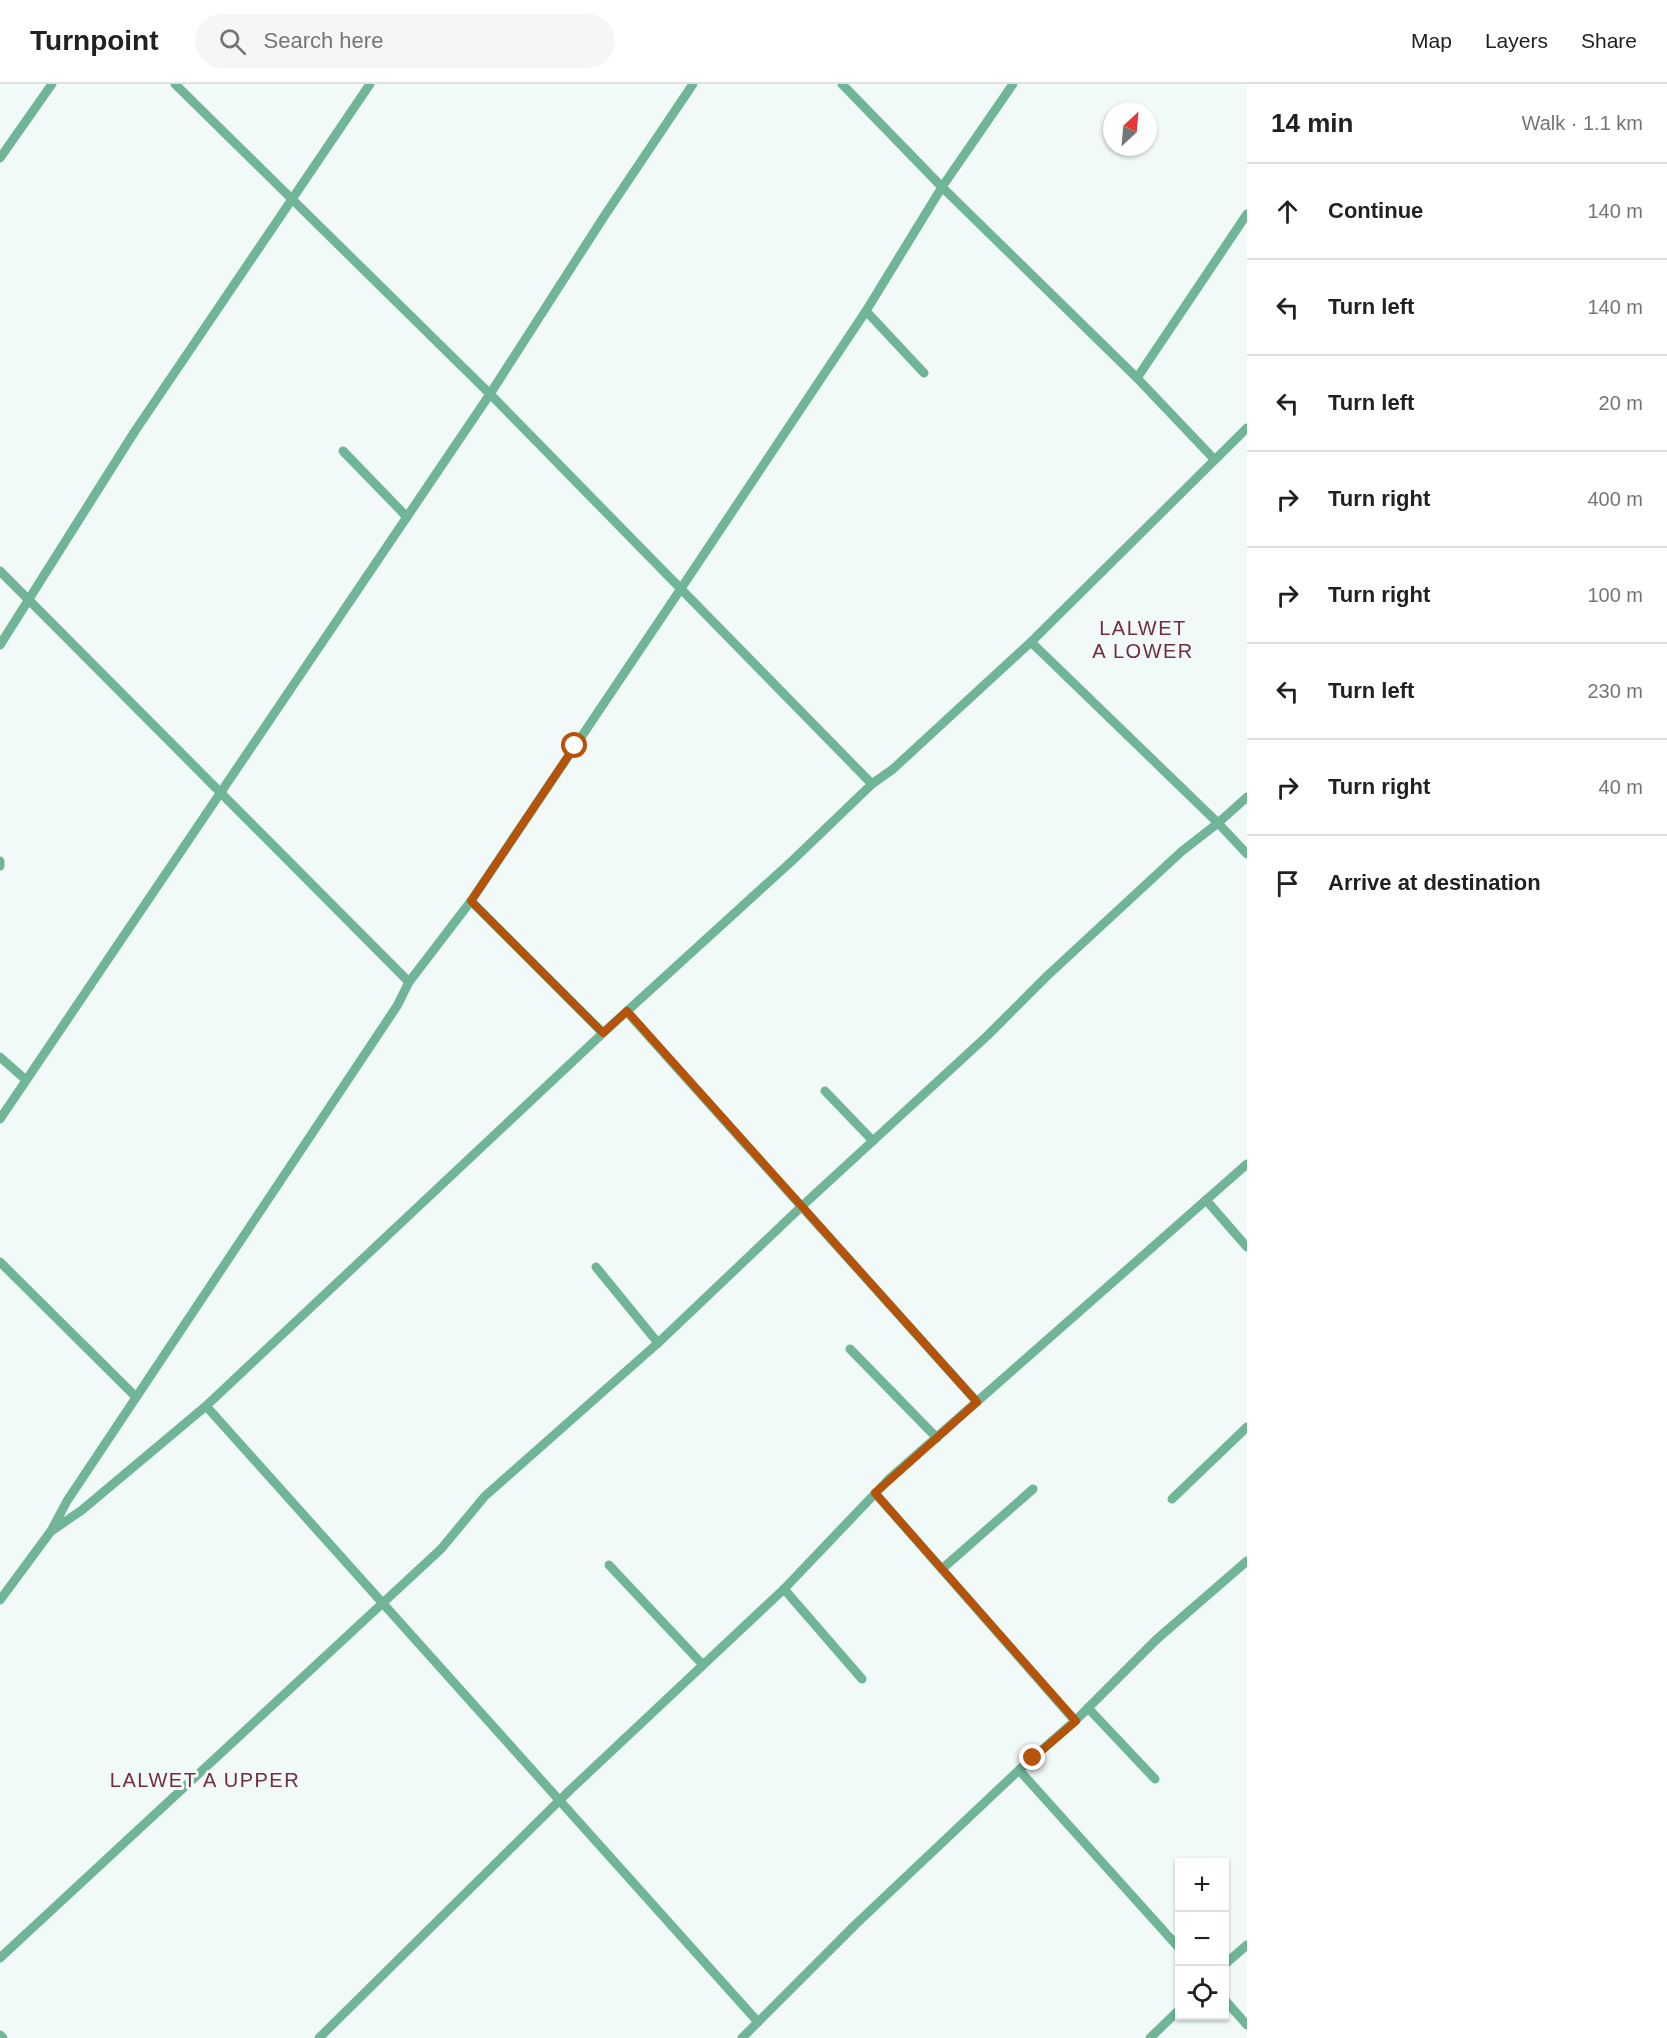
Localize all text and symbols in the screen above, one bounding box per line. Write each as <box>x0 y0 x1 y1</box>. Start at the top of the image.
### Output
search box <box>195 14 615 68</box>
text: Turnpoint <box>30 25 159 56</box>
icon: search <box>216 25 249 58</box>
text: Search here <box>264 28 383 53</box>
text: Map <box>1411 29 1452 52</box>
text: Layers <box>1485 29 1548 52</box>
text: Share <box>1581 29 1637 52</box>
north arrow <box>1103 102 1157 156</box>
text: 14 min <box>1271 108 1353 138</box>
text: Walk · 1.1 km <box>1522 112 1643 134</box>
icon: ahead <box>1271 195 1304 228</box>
text: Continue <box>1328 198 1423 223</box>
text: 140 m <box>1587 200 1643 222</box>
icon: left <box>1271 291 1304 324</box>
text: Turn left <box>1328 294 1414 319</box>
text: 140 m <box>1587 296 1643 318</box>
icon: left <box>1271 387 1304 420</box>
text: Turn left <box>1328 390 1414 415</box>
text: 20 m <box>1599 392 1643 414</box>
icon: right <box>1271 483 1304 516</box>
text: Turn right <box>1328 486 1430 511</box>
text: 400 m <box>1587 488 1643 510</box>
icon: right <box>1271 579 1304 612</box>
text: Turn right <box>1328 582 1430 607</box>
text: 100 m <box>1587 584 1643 606</box>
district label: LALWET A LOWER <box>1092 617 1194 662</box>
icon: left <box>1271 675 1304 708</box>
text: Turn left <box>1328 678 1414 703</box>
text: 230 m <box>1587 680 1643 702</box>
route start <box>561 732 587 758</box>
icon: right <box>1271 771 1304 804</box>
text: Turn right <box>1328 774 1430 799</box>
text: 40 m <box>1599 776 1643 798</box>
icon: arrive <box>1271 867 1304 900</box>
text: Arrive at destination <box>1328 870 1541 895</box>
route end <box>1019 1744 1045 1770</box>
district label: LALWET A UPPER <box>110 1769 300 1791</box>
map controls <box>1175 1858 1229 2020</box>
button: + <box>1175 1858 1229 1912</box>
button: − <box>1175 1912 1229 1966</box>
button: locate <box>1175 1966 1229 2020</box>

